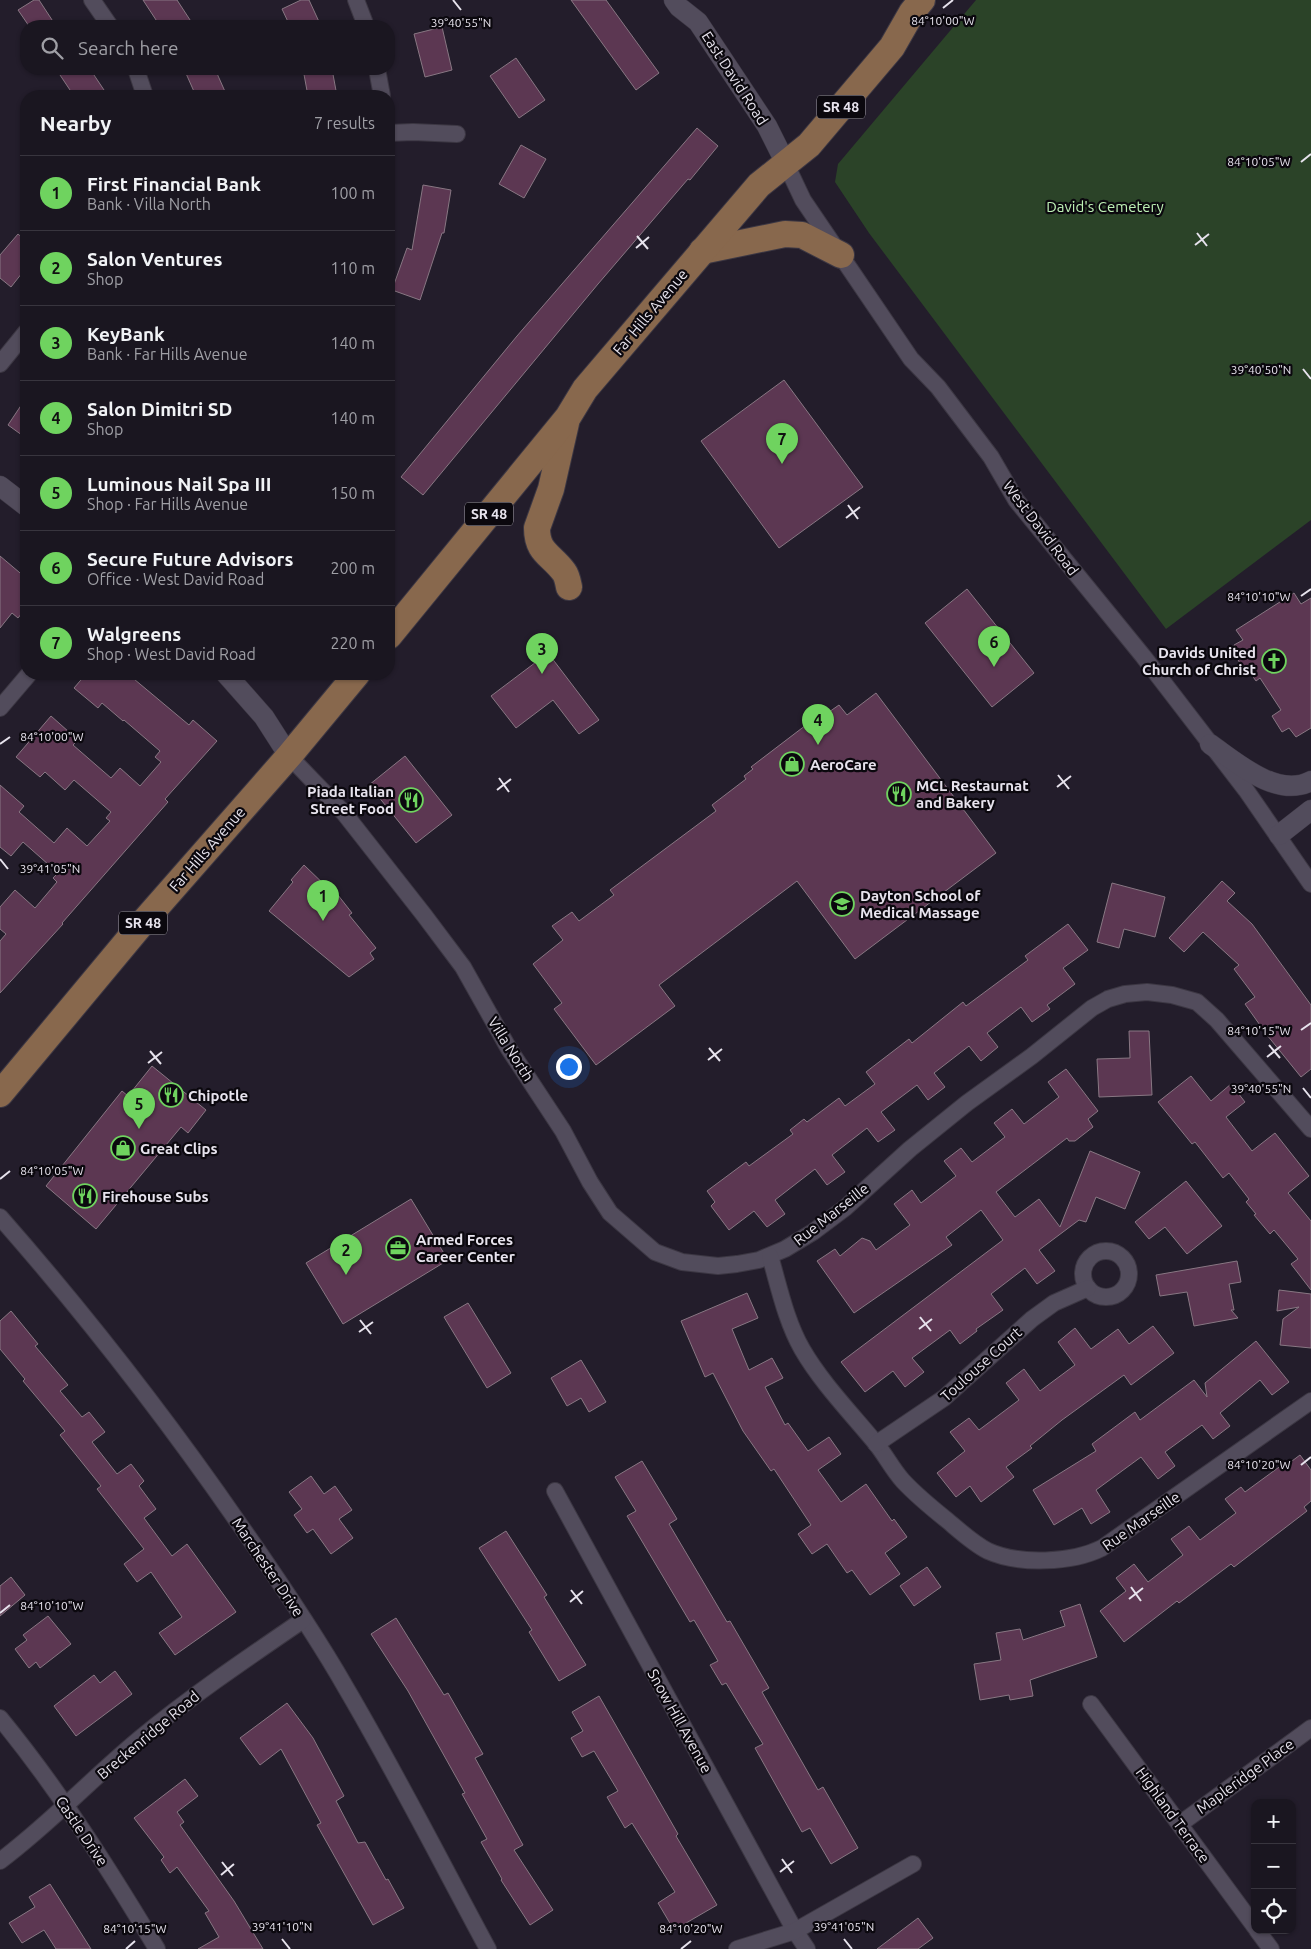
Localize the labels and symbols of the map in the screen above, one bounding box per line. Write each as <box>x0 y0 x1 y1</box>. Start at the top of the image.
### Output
text: 84°10'00"W <box>911 14 975 27</box>
text: 39°40'55"N <box>431 16 491 29</box>
street label: East David Road <box>698 28 772 128</box>
road number: SR 48 <box>817 95 865 118</box>
text: 84°10'05"W <box>1227 155 1291 168</box>
park label: David's Cemetery <box>1046 198 1164 215</box>
street label: Far Hills Avenue <box>609 266 691 358</box>
text: 39°40'50"N <box>1231 363 1291 376</box>
pin: 7 <box>766 423 798 464</box>
street label: West David Road <box>1000 477 1082 579</box>
road number: SR 48 <box>465 502 513 526</box>
text: 84°10'10"W <box>1227 590 1291 603</box>
pin: 6 <box>978 626 1010 667</box>
pin: 3 <box>526 633 558 674</box>
place label: Davids United Church of Christ <box>1142 644 1257 678</box>
church icon: Davids United Church of Christ <box>1261 648 1287 674</box>
pin: 4 <box>802 704 834 745</box>
text: 84°10'00"W <box>20 730 84 743</box>
shop icon: AeroCare <box>779 751 805 777</box>
place label: AeroCare <box>810 756 877 773</box>
place label: MCL Restaurnat and Bakery <box>916 777 1029 811</box>
restaurant icon: MCL Restaurnat and Bakery <box>886 781 912 807</box>
place label: Piada Italian Street Food <box>307 783 394 817</box>
restaurant icon: Piada Italian Street Food <box>398 787 424 813</box>
street label: Far Hills Avenue <box>166 803 248 895</box>
text: 39°41'05"N <box>20 862 80 875</box>
pin: 1 <box>307 880 339 921</box>
place label: Dayton School of Medical Massage <box>860 887 981 921</box>
school or university icon: Dayton School of Medical Massage <box>829 891 855 917</box>
road number: SR 48 <box>119 911 167 934</box>
street label: Villa North <box>485 1014 537 1084</box>
text: 84°10'15"W <box>1227 1024 1291 1037</box>
your location <box>556 1054 582 1080</box>
restaurant icon: Chipotle <box>158 1082 184 1108</box>
text: 39°40'55"N <box>1231 1082 1291 1095</box>
place label: Chipotle <box>188 1087 248 1104</box>
pin: 5 <box>123 1088 155 1129</box>
shop icon: Great Clips <box>110 1135 136 1161</box>
place label: Great Clips <box>140 1140 218 1157</box>
text: 84°10'05"W <box>20 1164 84 1177</box>
street label: Rue Marseille <box>790 1179 872 1249</box>
restaurant icon: Firehouse Subs <box>72 1183 98 1209</box>
place label: Firehouse Subs <box>102 1188 209 1205</box>
place label: Armed Forces Career Center <box>416 1231 516 1265</box>
pin: 2 <box>330 1234 362 1275</box>
office icon: Armed Forces Career Center <box>385 1235 411 1261</box>
street label: Toulouse Court <box>937 1323 1025 1405</box>
text: 84°10'20"W <box>1227 1458 1291 1471</box>
street label: Rue Marseille <box>1099 1488 1183 1554</box>
street label: Marchester Drive <box>229 1514 307 1620</box>
text: 84°10'10"W <box>20 1599 84 1612</box>
street label: Snow Hill Avenue <box>644 1666 716 1776</box>
street label: Breckenridge Road <box>94 1687 202 1783</box>
street label: Mapleridge Place <box>1193 1735 1297 1817</box>
street label: Highland Terrace <box>1133 1764 1213 1866</box>
street label: Castle Drive <box>52 1793 112 1869</box>
text: 39°41'10"N <box>252 1920 312 1933</box>
text: 39°41'05"N <box>814 1920 874 1933</box>
text: 84°10'15"W <box>103 1922 167 1935</box>
text: 84°10'20"W <box>659 1922 723 1935</box>

